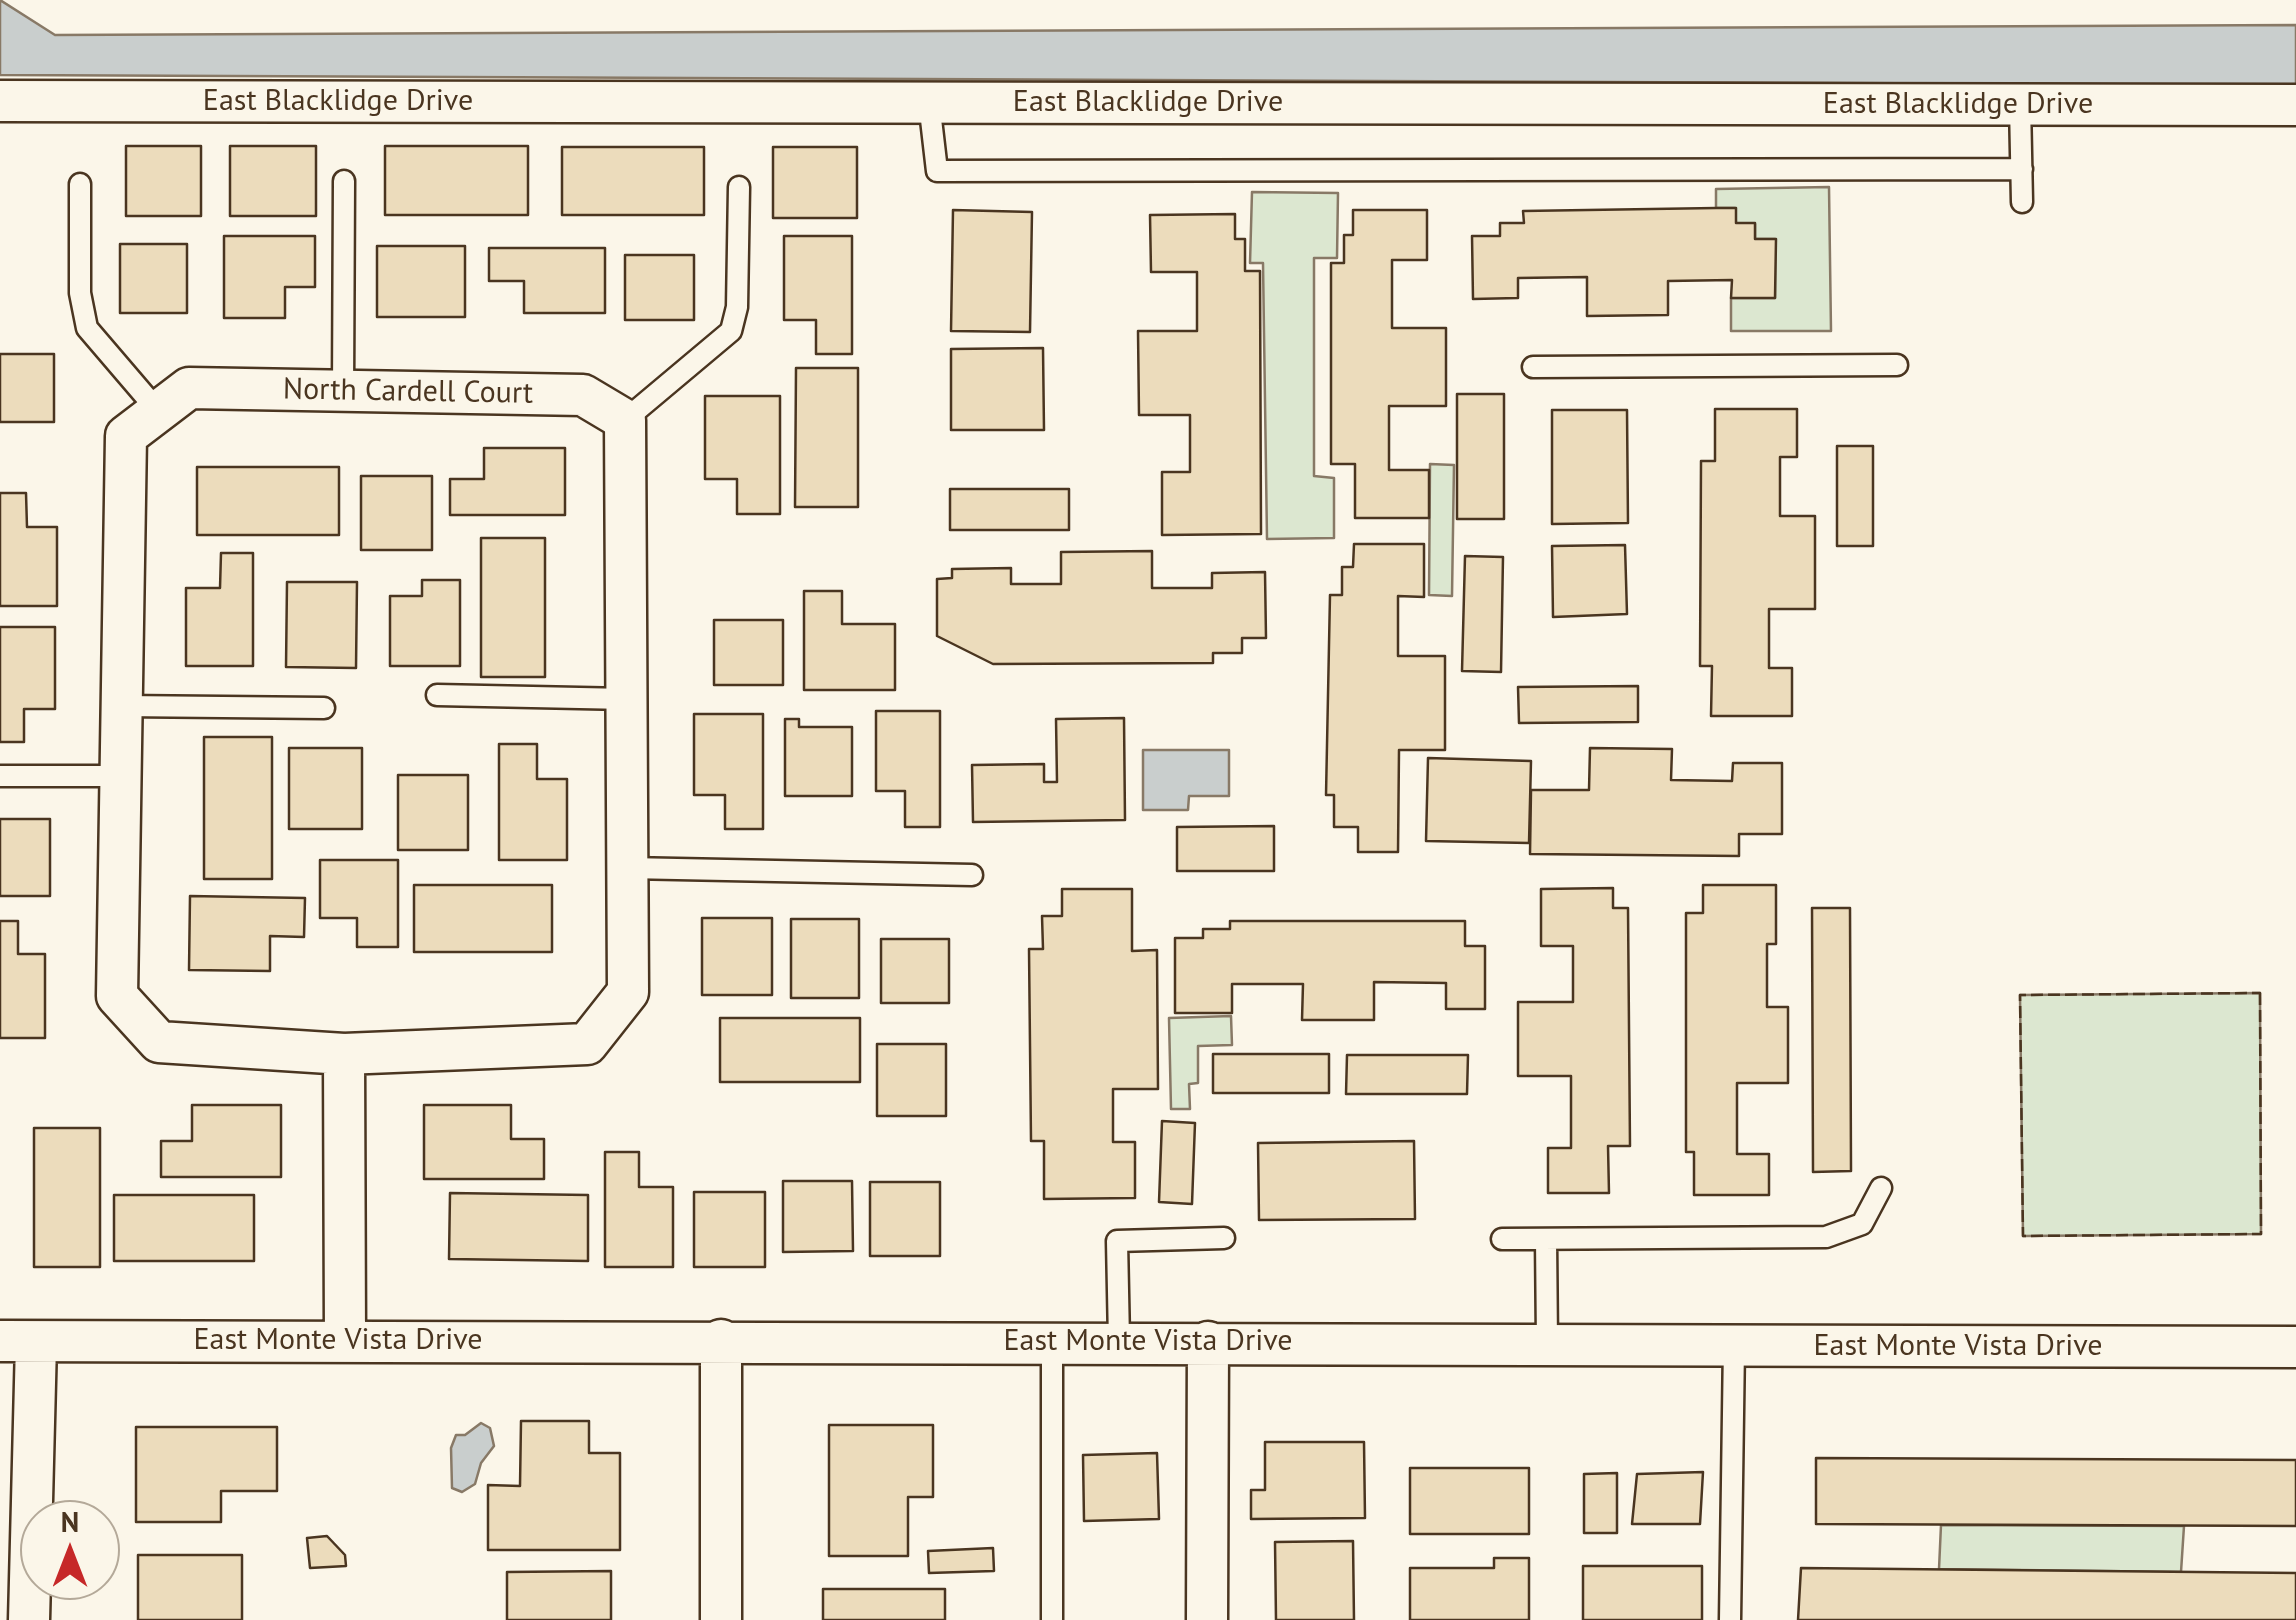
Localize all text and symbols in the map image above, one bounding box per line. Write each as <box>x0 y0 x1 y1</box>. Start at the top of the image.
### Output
street label: East Blacklidge Drive <box>203 83 473 119</box>
street label: East Blacklidge Drive <box>1013 84 1283 120</box>
street label: East Blacklidge Drive <box>1823 86 2093 122</box>
street label: North Cardell Court <box>283 372 533 412</box>
street label: East Monte Vista Drive <box>193 1322 483 1358</box>
street label: East Monte Vista Drive <box>1003 1323 1293 1359</box>
street label: East Monte Vista Drive <box>1813 1328 2103 1364</box>
north arrow <box>20 1500 120 1600</box>
text: N <box>61 1503 79 1540</box>

